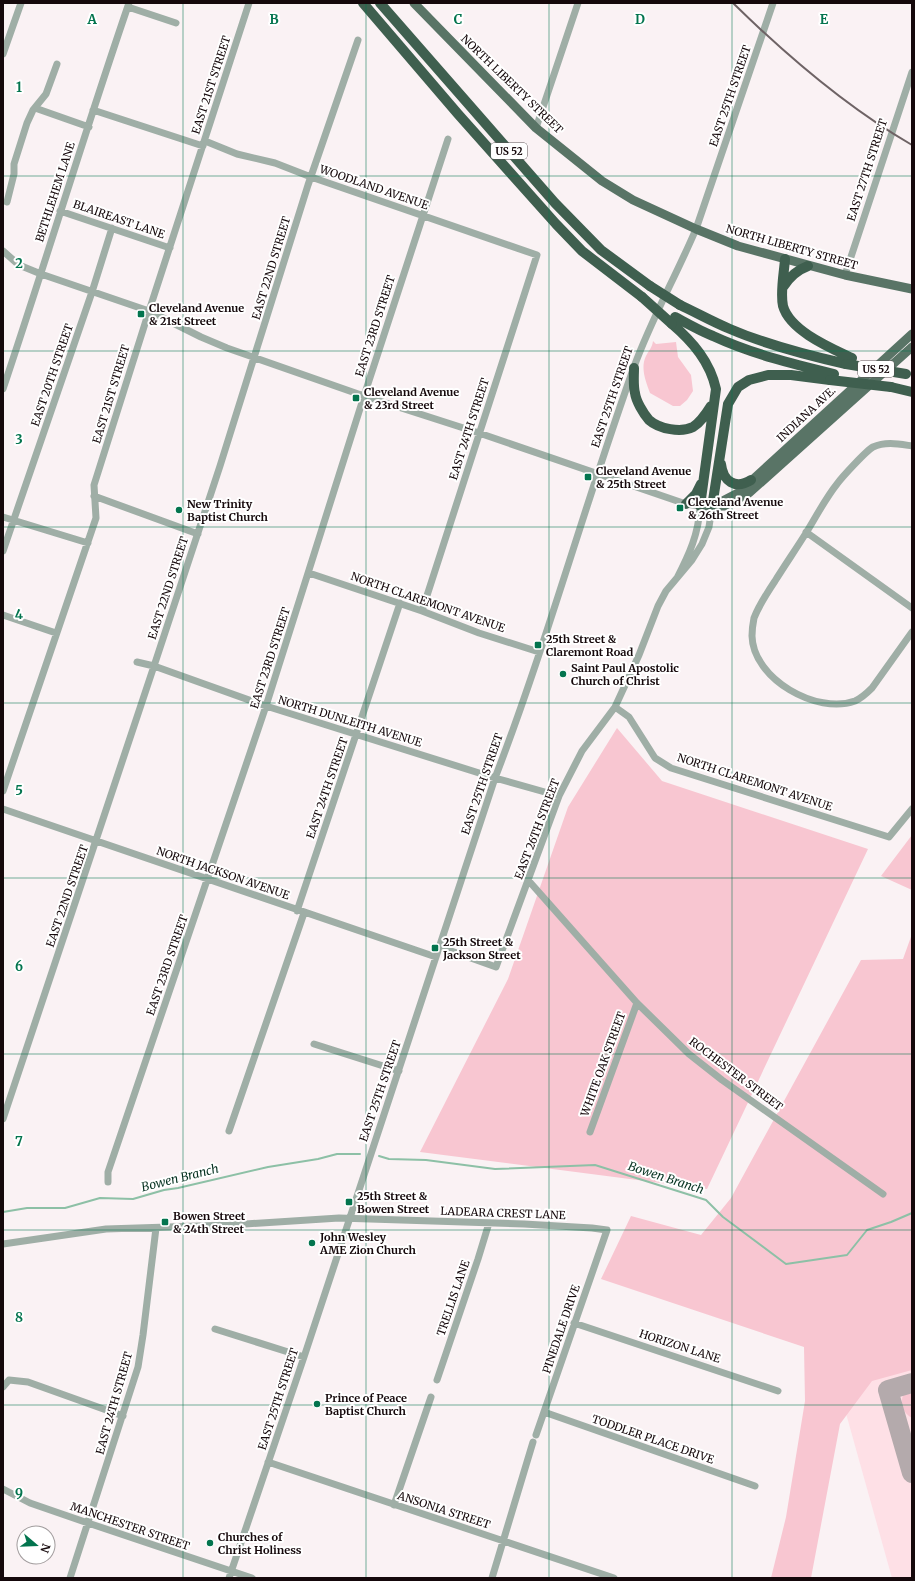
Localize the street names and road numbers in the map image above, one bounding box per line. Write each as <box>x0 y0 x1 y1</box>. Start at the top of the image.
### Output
street label: NORTH LIBERTY STREET <box>458 32 566 137</box>
street label: EAST 21ST STREET <box>188 34 234 136</box>
street label: EAST 25TH STREET <box>706 43 754 149</box>
street label: EAST 27TH STREET <box>844 117 890 223</box>
street label: BETHLEHEM LANE <box>32 140 78 244</box>
road number: US 52 <box>491 143 527 159</box>
street label: WOODLAND AVENUE <box>317 161 430 212</box>
street label: BLAIREAST LANE <box>71 197 167 241</box>
street label: EAST 22ND STREET <box>249 214 293 321</box>
street label: NORTH LIBERTY STREET <box>725 221 860 273</box>
street label: EAST 23RD STREET <box>352 273 398 378</box>
street label: EAST 20TH STREET <box>28 322 76 428</box>
street label: EAST 21ST STREET <box>89 343 133 445</box>
street label: EAST 25TH STREET <box>588 344 636 450</box>
road number: US 52 <box>858 361 894 377</box>
street label: EAST 24TH STREET <box>446 376 492 482</box>
street label: INDIANA AVE. <box>774 383 838 445</box>
street label: EAST 22ND STREET <box>145 535 191 641</box>
street label: NORTH CLAREMONT AVENUE <box>349 569 507 635</box>
street label: EAST 23RD STREET <box>247 605 293 710</box>
street label: NORTH DUNLEITH AVENUE <box>276 692 424 750</box>
street label: EAST 25TH STREET <box>458 731 506 837</box>
street label: EAST 24TH STREET <box>303 735 351 840</box>
street label: NORTH CLAREMONT AVENUE <box>676 750 834 814</box>
street label: EAST 26TH STREET <box>511 776 563 881</box>
street label: EAST 22ND STREET <box>43 843 91 949</box>
street label: NORTH JACKSON AVENUE <box>155 844 291 902</box>
street label: EAST 23RD STREET <box>143 912 191 1017</box>
street label: WHITE OAK STREET <box>577 1009 629 1119</box>
street label: ROCHESTER STREET <box>686 1034 786 1114</box>
street label: EAST 25TH STREET <box>356 1038 404 1144</box>
street label: LADEARA CREST LANE <box>440 1204 566 1222</box>
street label: TRELLIS LANE <box>433 1258 473 1338</box>
street label: PINEDALE DRIVE <box>539 1283 583 1375</box>
street label: HORIZON LANE <box>638 1326 722 1366</box>
street label: EAST 25TH STREET <box>255 1346 301 1452</box>
street label: EAST 24TH STREET <box>93 1350 135 1456</box>
street label: TODDLER PLACE DRIVE <box>590 1412 716 1466</box>
street label: ANSONIA STREET <box>395 1488 493 1532</box>
street label: MANCHESTER STREET <box>69 1499 192 1553</box>

